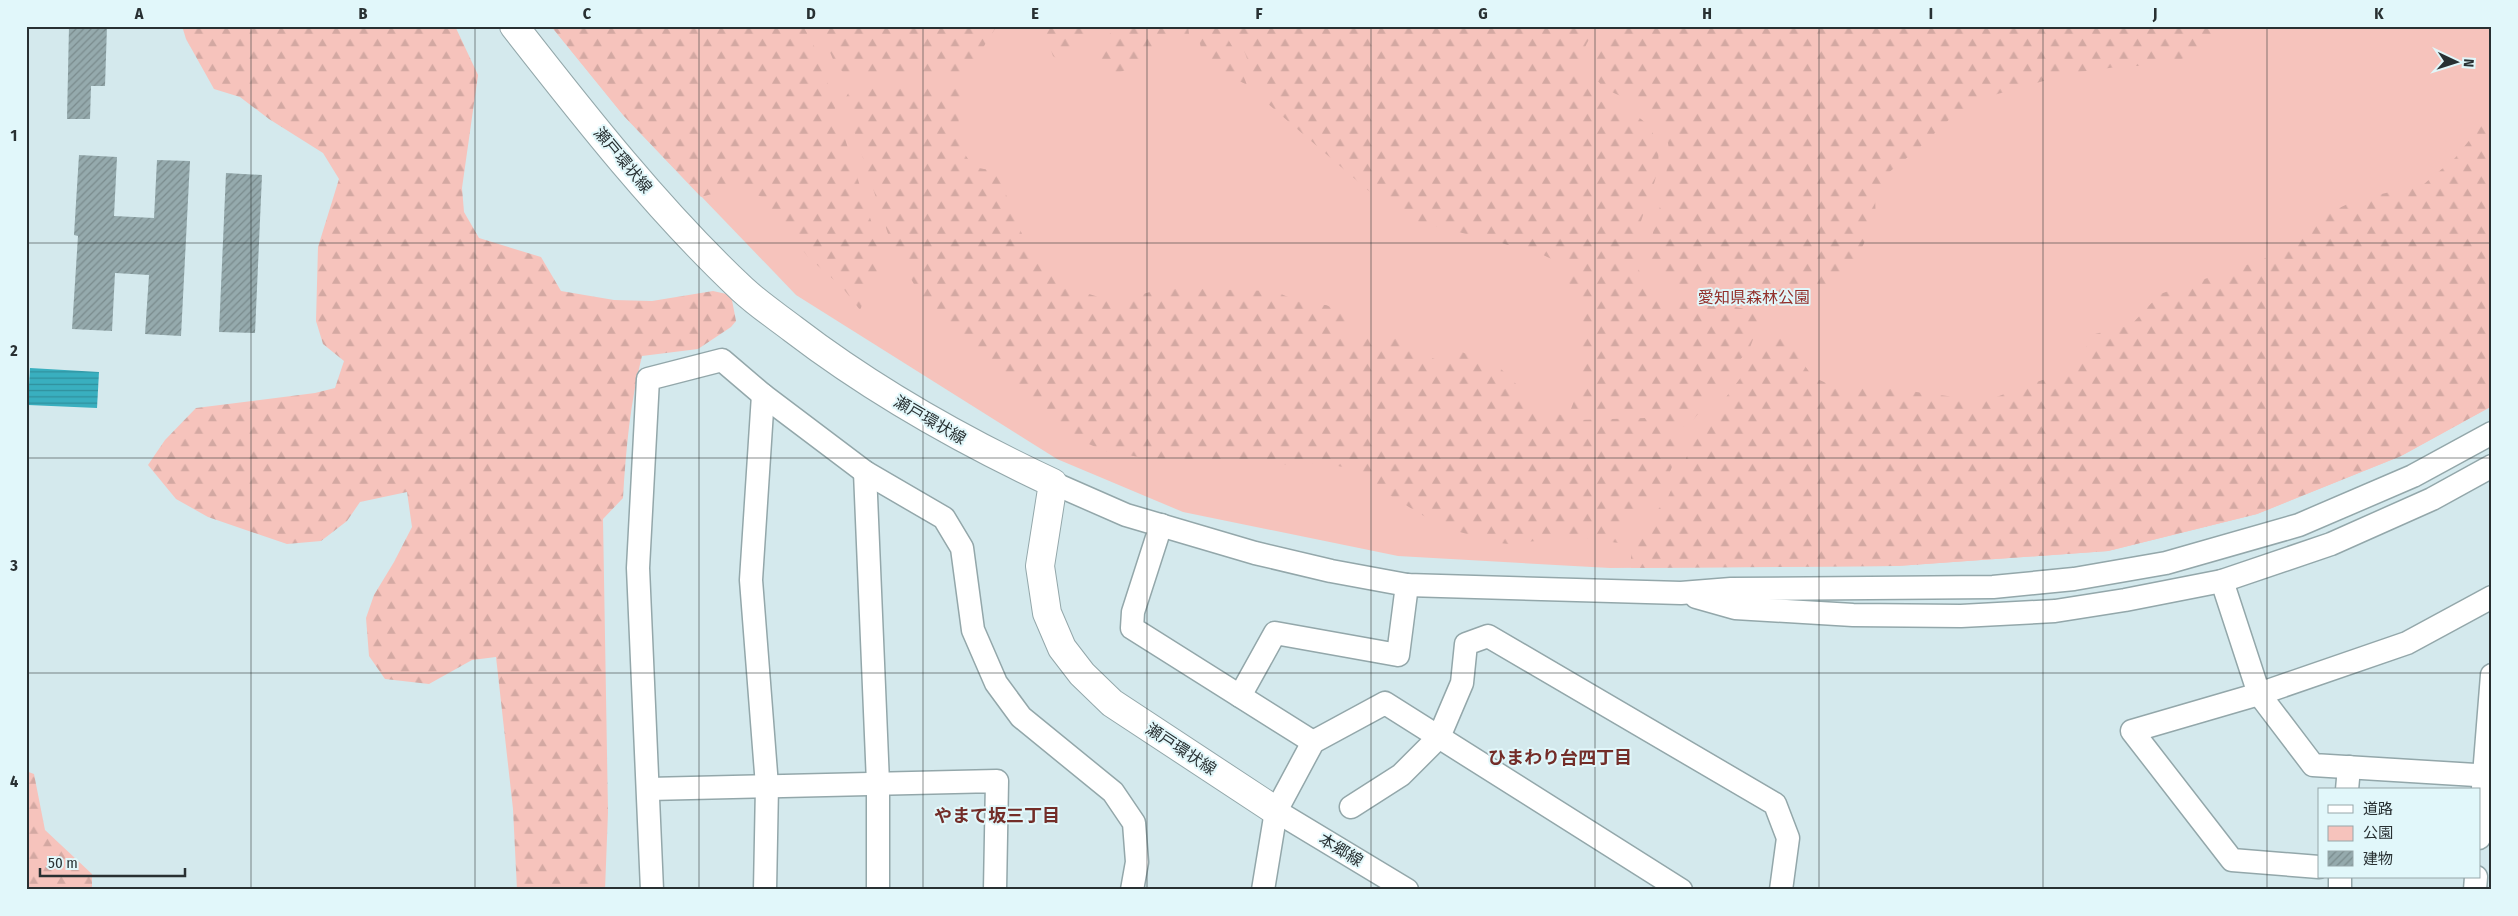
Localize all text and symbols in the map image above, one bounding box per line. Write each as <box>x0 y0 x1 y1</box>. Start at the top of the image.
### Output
text: A <box>134 4 144 23</box>
text: B <box>359 4 368 23</box>
text: C <box>583 4 592 23</box>
text: D <box>806 4 816 23</box>
text: E <box>1031 4 1039 23</box>
text: F <box>1255 4 1263 23</box>
text: G <box>1478 4 1488 23</box>
text: H <box>1702 4 1712 23</box>
text: I <box>1929 4 1933 23</box>
text: J <box>2152 4 2157 23</box>
text: K <box>2374 4 2384 23</box>
north arrow <box>2430 38 2480 88</box>
text: N <box>2460 58 2477 68</box>
street label: 瀬戸環状線 <box>590 123 656 197</box>
text: 1 <box>11 126 17 145</box>
park label: 愛知県森林公園 <box>1698 288 1810 307</box>
text: 2 <box>9 341 18 360</box>
street label: 瀬戸環状線 <box>891 392 969 448</box>
text: 3 <box>9 556 18 575</box>
street label: 瀬戸環状線 <box>1142 719 1220 779</box>
district label: ひまわり台四丁目 <box>1488 747 1632 769</box>
text: 4 <box>10 772 18 791</box>
legend <box>2318 788 2480 878</box>
text: 道路 <box>2363 800 2393 818</box>
district label: やまて坂三丁目 <box>934 805 1060 827</box>
text: 公園 <box>2363 824 2393 842</box>
street label: 本郷線 <box>1316 829 1366 871</box>
scale bar <box>40 846 185 878</box>
text: 建物 <box>2363 850 2393 868</box>
text: 50 m <box>48 854 78 872</box>

